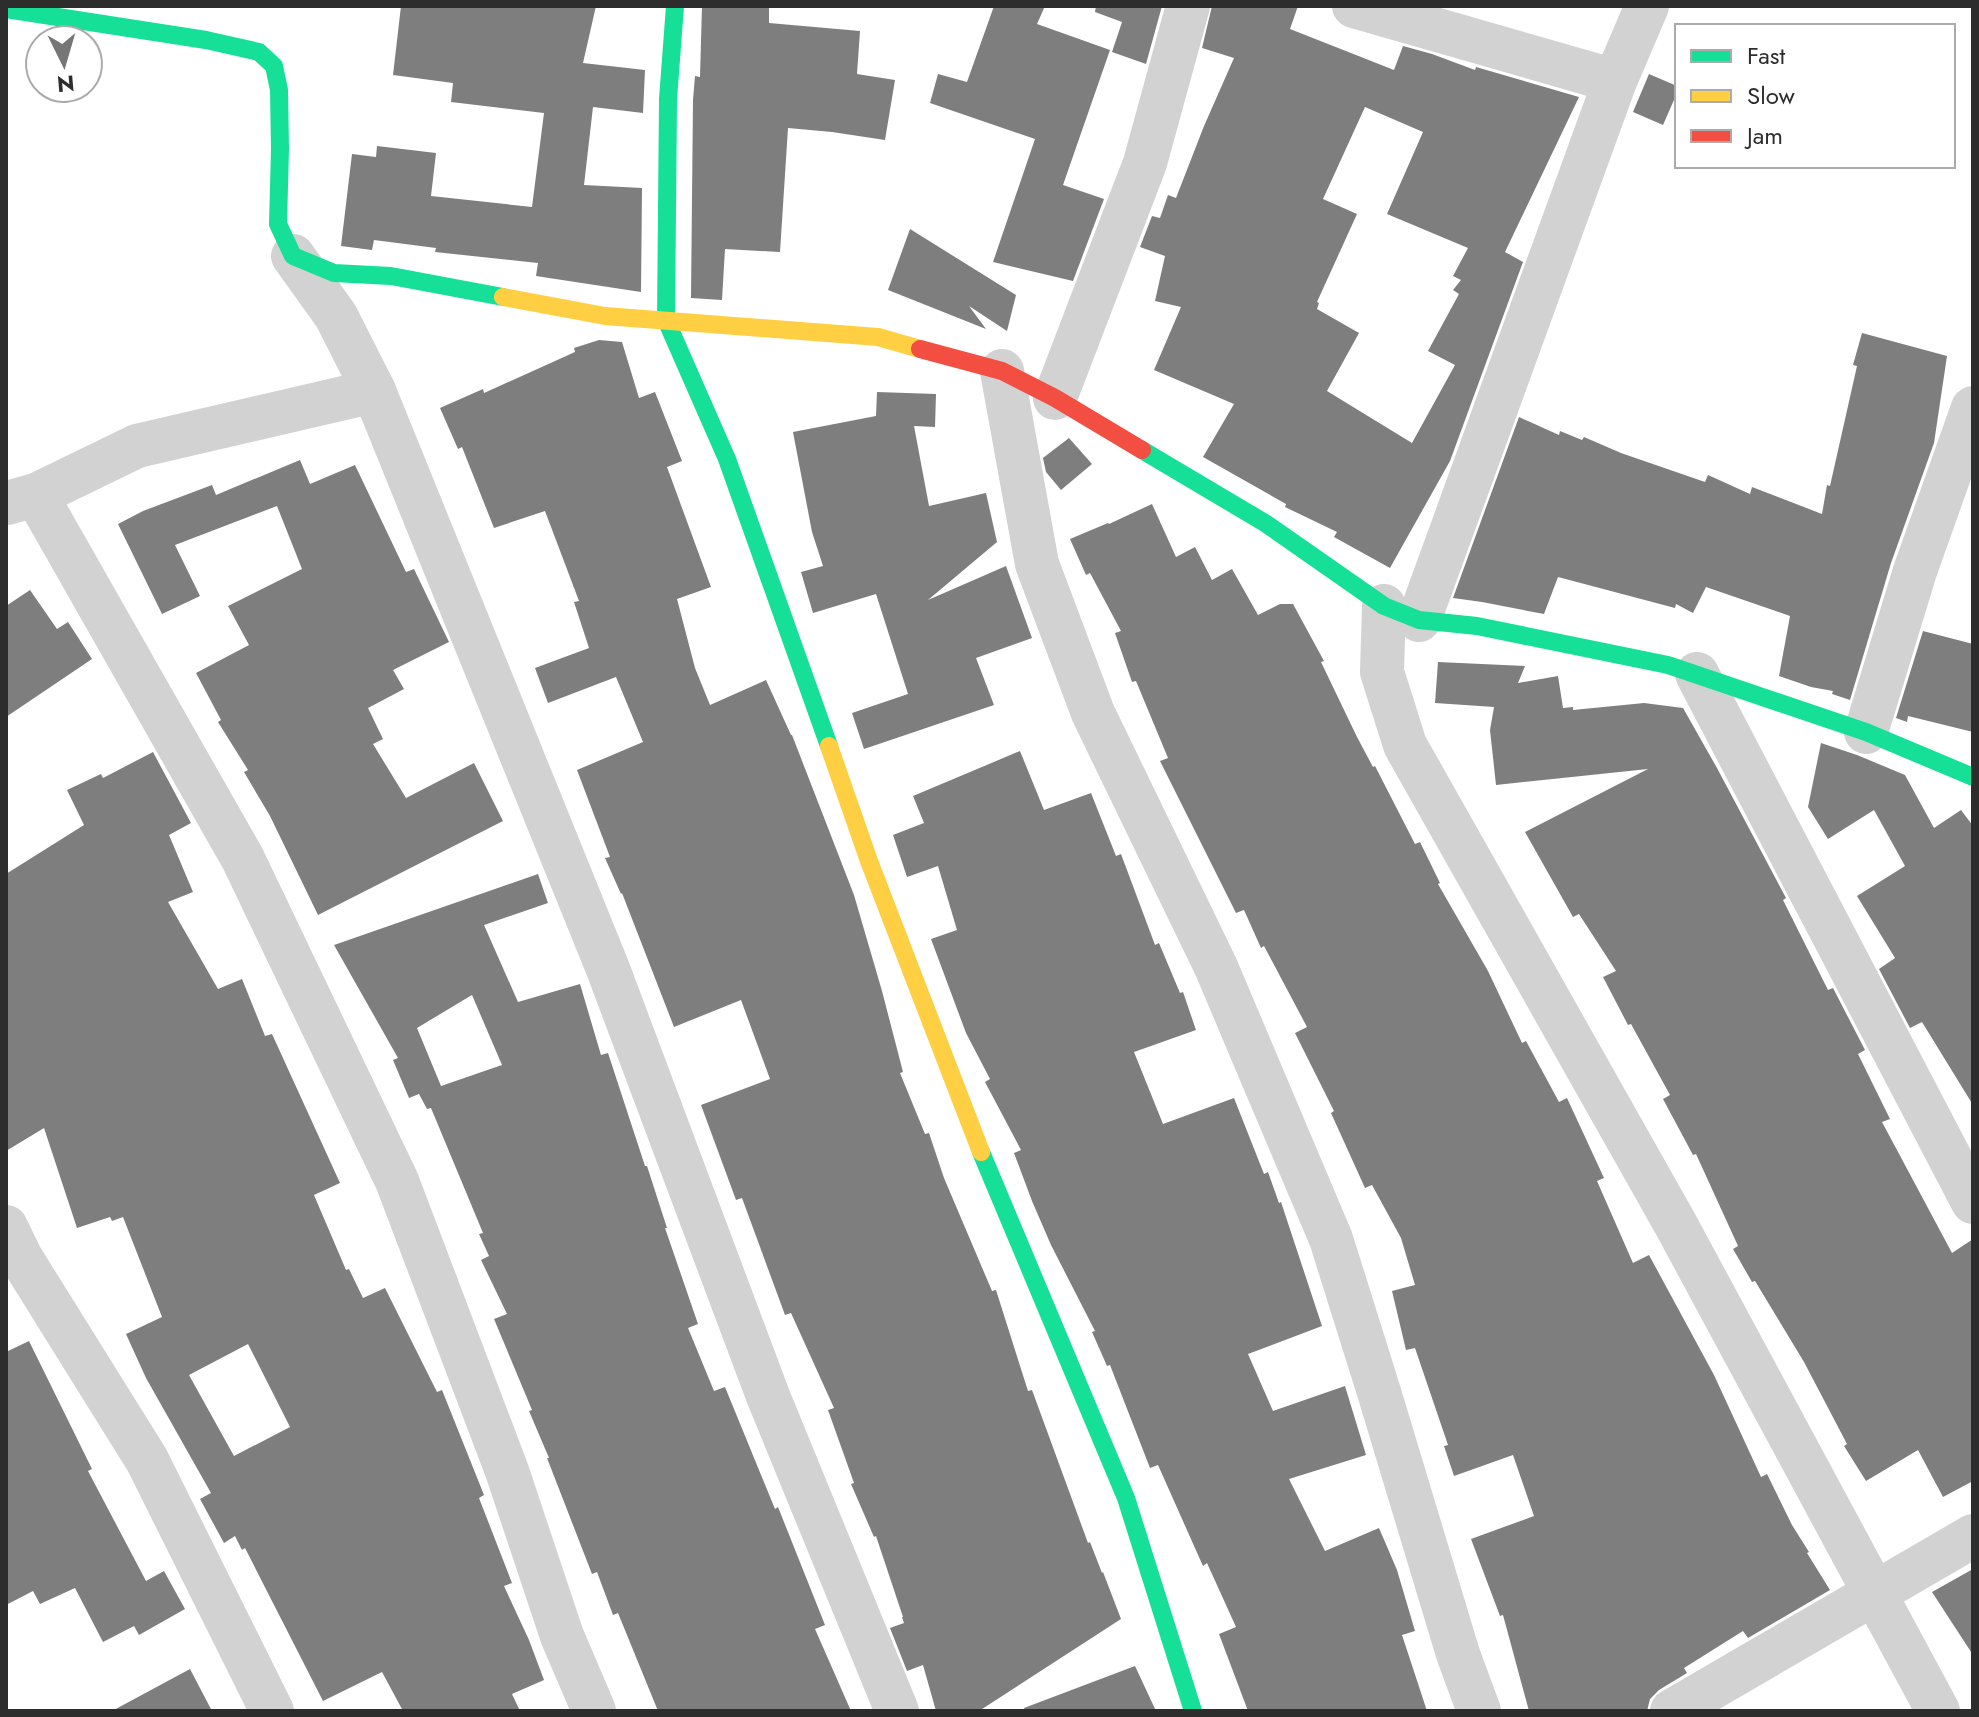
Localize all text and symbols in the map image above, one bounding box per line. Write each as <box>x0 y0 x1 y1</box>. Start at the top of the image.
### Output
north arrow <box>24 24 104 104</box>
legend <box>1675 24 1955 168</box>
text: Fast <box>1747 38 1785 73</box>
text: N <box>56 67 76 101</box>
text: Slow <box>1747 78 1795 113</box>
text: Jam <box>1744 118 1783 153</box>

